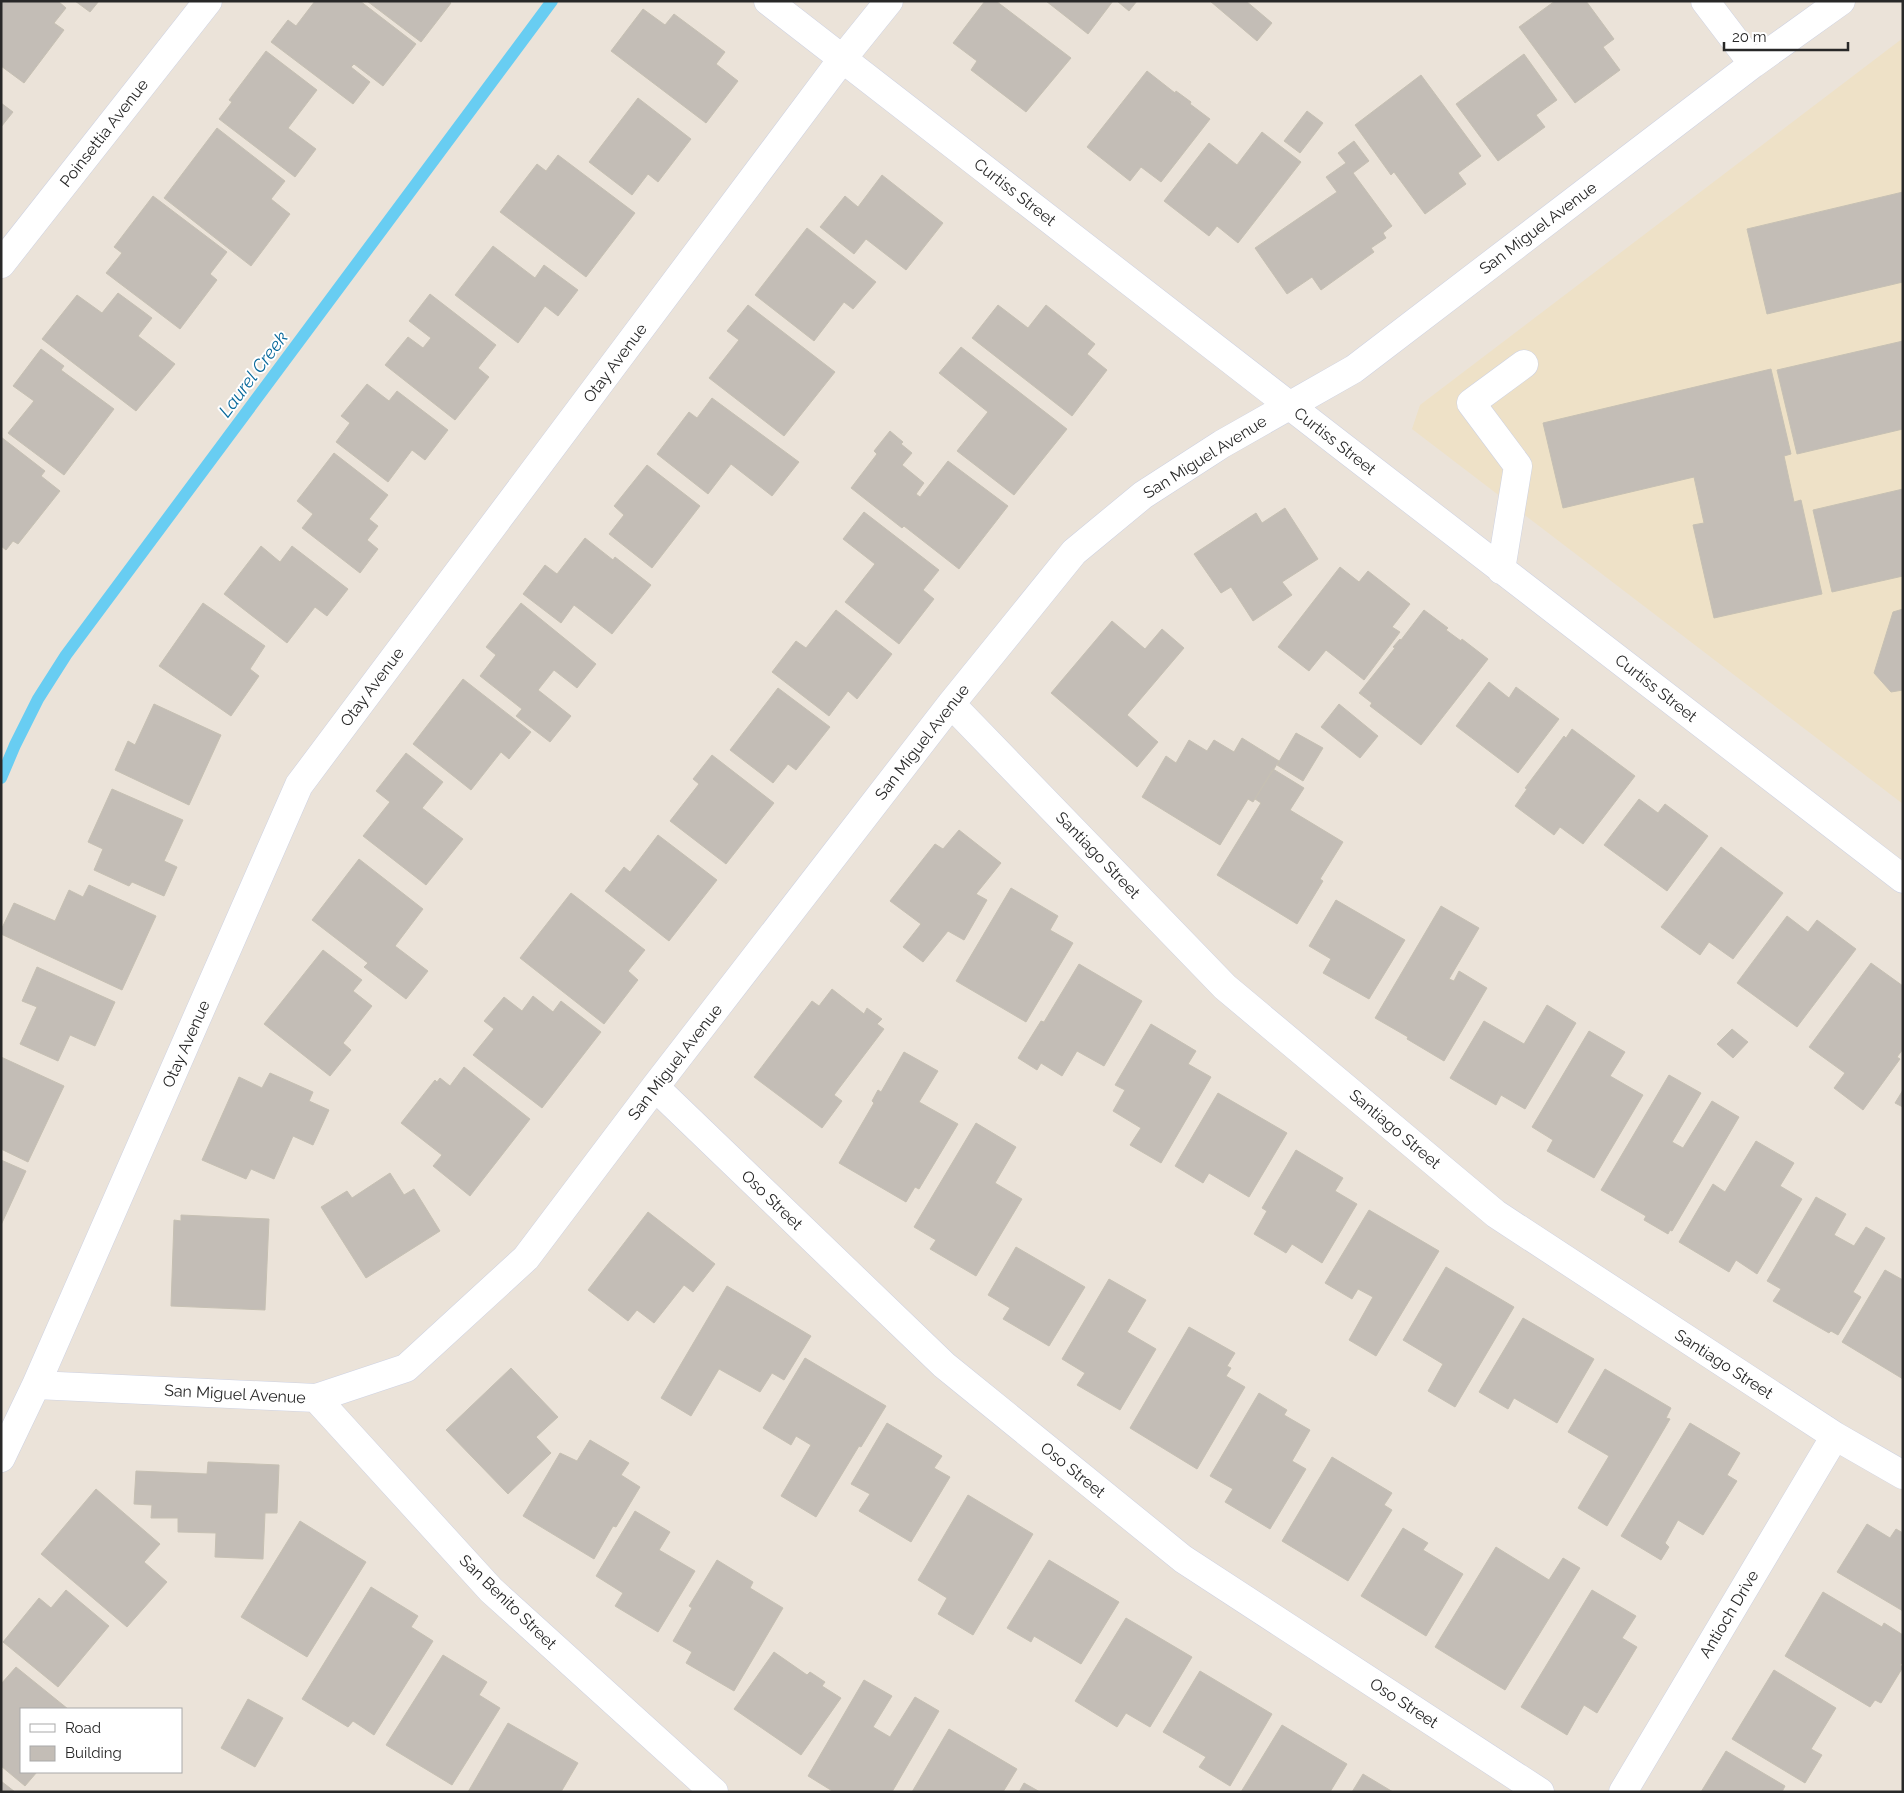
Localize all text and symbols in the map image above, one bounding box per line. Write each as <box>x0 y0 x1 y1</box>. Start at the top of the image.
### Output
scale bar <box>1724 20 1848 52</box>
text: 20 m <box>1732 28 1767 46</box>
street label: Poinsettia Avenue <box>56 75 152 191</box>
street label: Curtiss Street <box>970 154 1060 230</box>
street label: San Miguel Avenue <box>1476 178 1600 278</box>
street label: Otay Avenue <box>579 320 651 406</box>
water label: Laurel Creek <box>214 327 292 421</box>
street label: Curtiss Street <box>1290 403 1380 479</box>
street label: San Miguel Avenue <box>1140 411 1270 503</box>
street label: Otay Avenue <box>336 644 408 730</box>
street label: Curtiss Street <box>1611 650 1701 726</box>
street label: San Miguel Avenue <box>871 680 973 804</box>
street label: Santiago Street <box>1052 808 1145 903</box>
street label: Otay Avenue <box>158 997 214 1091</box>
street label: San Miguel Avenue <box>624 1000 726 1124</box>
street label: Santiago Street <box>1346 1085 1445 1173</box>
street label: Oso Street <box>737 1166 807 1234</box>
street label: Santiago Street <box>1671 1325 1777 1403</box>
street label: San Miguel Avenue <box>164 1381 306 1407</box>
street label: Oso Street <box>1037 1438 1110 1502</box>
street label: San Benito Street <box>455 1551 561 1654</box>
street label: Antioch Drive <box>1695 1567 1763 1661</box>
street label: Oso Street <box>1366 1674 1442 1732</box>
legend <box>20 1708 182 1773</box>
text: Road <box>65 1719 101 1737</box>
text: Building <box>65 1744 122 1762</box>

